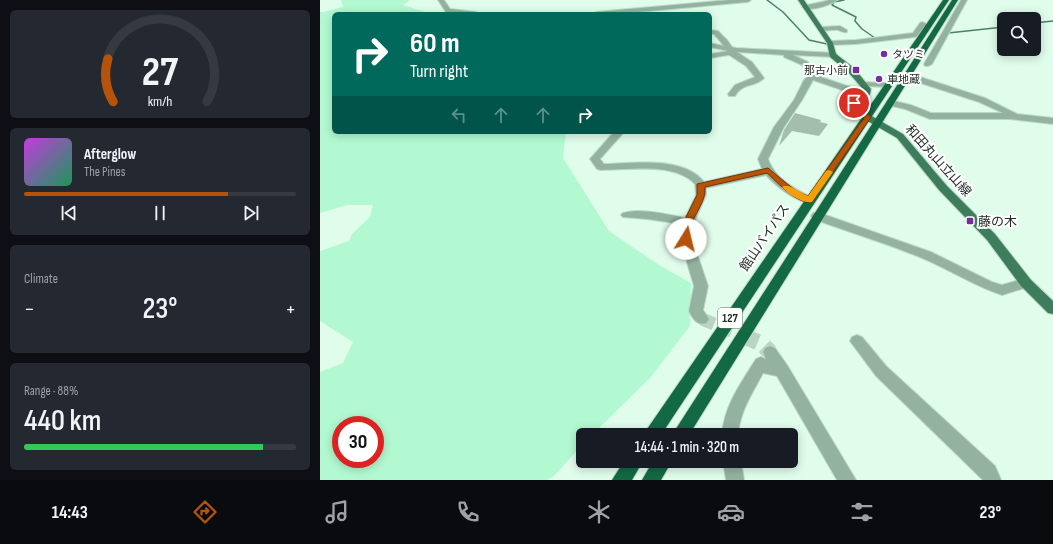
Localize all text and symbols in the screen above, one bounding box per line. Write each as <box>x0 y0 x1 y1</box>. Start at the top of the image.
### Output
map controls <box>997 12 1041 56</box>
button: search <box>997 12 1041 56</box>
text: 60 m <box>410 27 459 60</box>
icon: right <box>344 28 396 80</box>
text: 27 <box>142 48 179 97</box>
place label: タツミ <box>892 48 925 61</box>
marker: タツミ <box>879 49 889 59</box>
text: Turn right <box>410 61 468 82</box>
place label: 那古小前 <box>804 64 848 77</box>
marker: 那古小前 <box>851 65 861 75</box>
place label: 車地蔵 <box>887 73 920 86</box>
marker: 車地蔵 <box>874 74 884 84</box>
pin <box>837 86 871 120</box>
text: km/h <box>148 92 172 109</box>
icon: arrive <box>843 92 865 114</box>
icon: left <box>448 104 470 126</box>
icon: ahead <box>490 104 512 126</box>
icon: ahead <box>532 104 554 126</box>
icon: right <box>574 104 596 126</box>
street label: 和田丸山立山線 <box>902 121 975 200</box>
text: Afterglow <box>84 145 136 164</box>
text: The Pines <box>84 164 125 180</box>
street label: 館山バイパス <box>736 201 793 274</box>
icon: previous <box>58 202 80 224</box>
icon: pause <box>149 202 171 224</box>
icon: next <box>240 202 262 224</box>
place label: 藤の木 <box>978 214 1017 230</box>
marker: 藤の木 <box>965 216 975 226</box>
position arrow <box>665 218 707 260</box>
text: Climate <box>24 271 58 287</box>
text: 23° <box>142 291 178 327</box>
text: − <box>24 296 35 323</box>
text: + <box>285 296 296 323</box>
road number: 127 <box>718 308 742 328</box>
text: Range · 88% <box>24 383 78 399</box>
text: 440 km <box>24 403 101 439</box>
speed limit sign: 30 <box>332 416 384 468</box>
text: 14:44 · 1 min · 320 m <box>635 438 739 457</box>
icon: directions <box>191 498 219 526</box>
icon: music <box>323 498 351 526</box>
icon: phone <box>454 498 482 526</box>
icon: climate <box>585 498 613 526</box>
icon: car <box>717 498 745 526</box>
icon: filters <box>848 498 876 526</box>
text: 14:43 <box>52 502 88 523</box>
text: 23° <box>980 502 1001 523</box>

